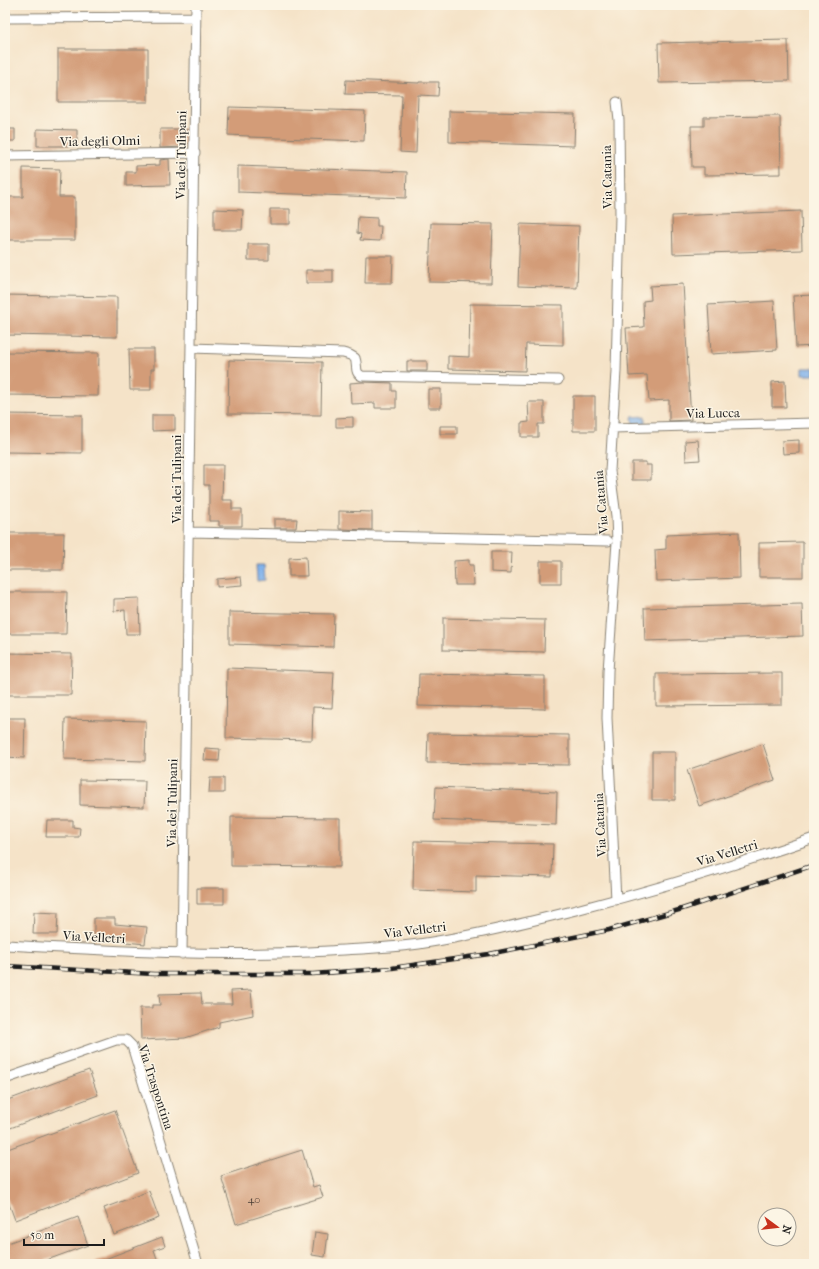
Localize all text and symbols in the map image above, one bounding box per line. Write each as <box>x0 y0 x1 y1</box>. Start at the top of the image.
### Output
street label: Via dei Tulipani <box>173 110 189 201</box>
street label: Via degli Olmi <box>59 133 140 149</box>
street label: Via Catania <box>599 144 615 210</box>
street label: Via Lucca <box>685 405 741 421</box>
street label: Via dei Tulipani <box>169 434 184 524</box>
street label: Via Catania <box>591 469 611 535</box>
street label: Via dei Tulipani <box>164 758 180 849</box>
street label: Via Catania <box>591 792 609 858</box>
street label: Via Velletri <box>694 837 759 870</box>
street label: Via Velletri <box>382 919 447 941</box>
street label: Via Velletri <box>61 928 126 946</box>
street label: Via Traspontina <box>135 1042 177 1132</box>
house number: 40 <box>248 1193 260 1206</box>
north arrow <box>757 1207 797 1247</box>
scale bar <box>24 1221 104 1247</box>
text: N <box>779 1224 794 1236</box>
text: 50 m <box>30 1228 54 1242</box>

